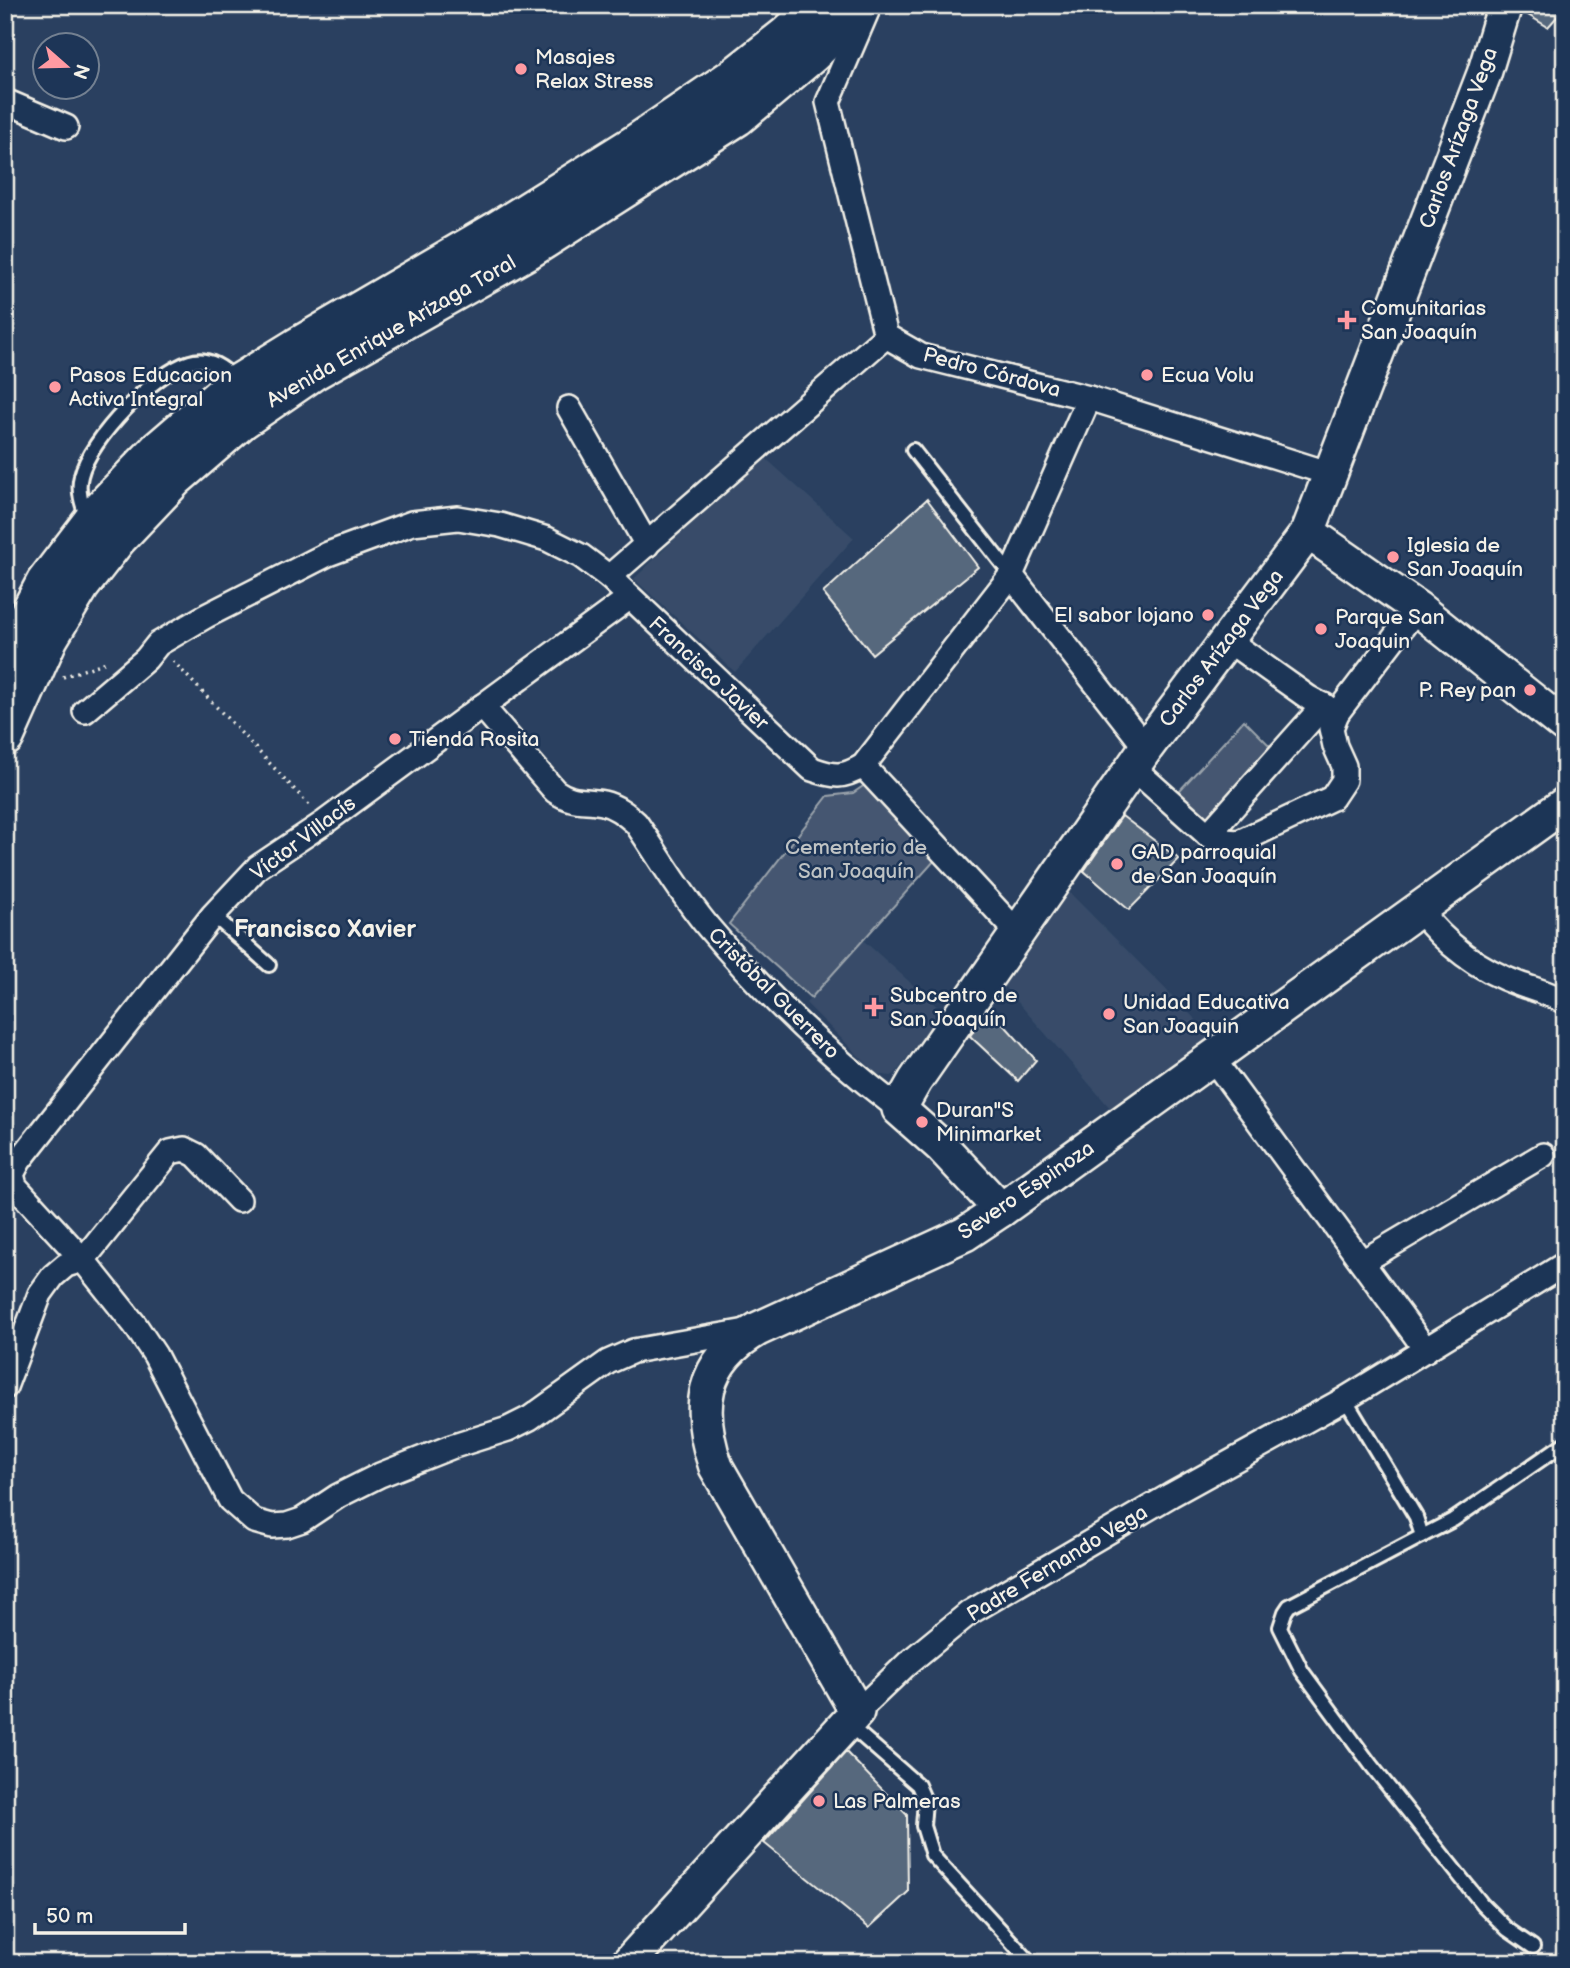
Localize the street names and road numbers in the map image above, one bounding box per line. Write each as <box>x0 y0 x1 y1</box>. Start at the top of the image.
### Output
street label: Carlos Arízaga Vega <box>1414 44 1503 232</box>
street label: Avenida Enrique Arízaga Toral <box>262 250 520 413</box>
street label: Pedro Córdova <box>920 342 1063 403</box>
street label: Carlos Arízaga Vega <box>1154 565 1289 732</box>
street label: Francisco Javier <box>643 611 774 736</box>
street label: Víctor Villacís <box>246 791 361 886</box>
street label: Cristóbal Guerrero <box>703 922 845 1064</box>
street label: Severo Espinoza <box>953 1136 1099 1245</box>
street label: Padre Fernando Vega <box>963 1500 1152 1627</box>

